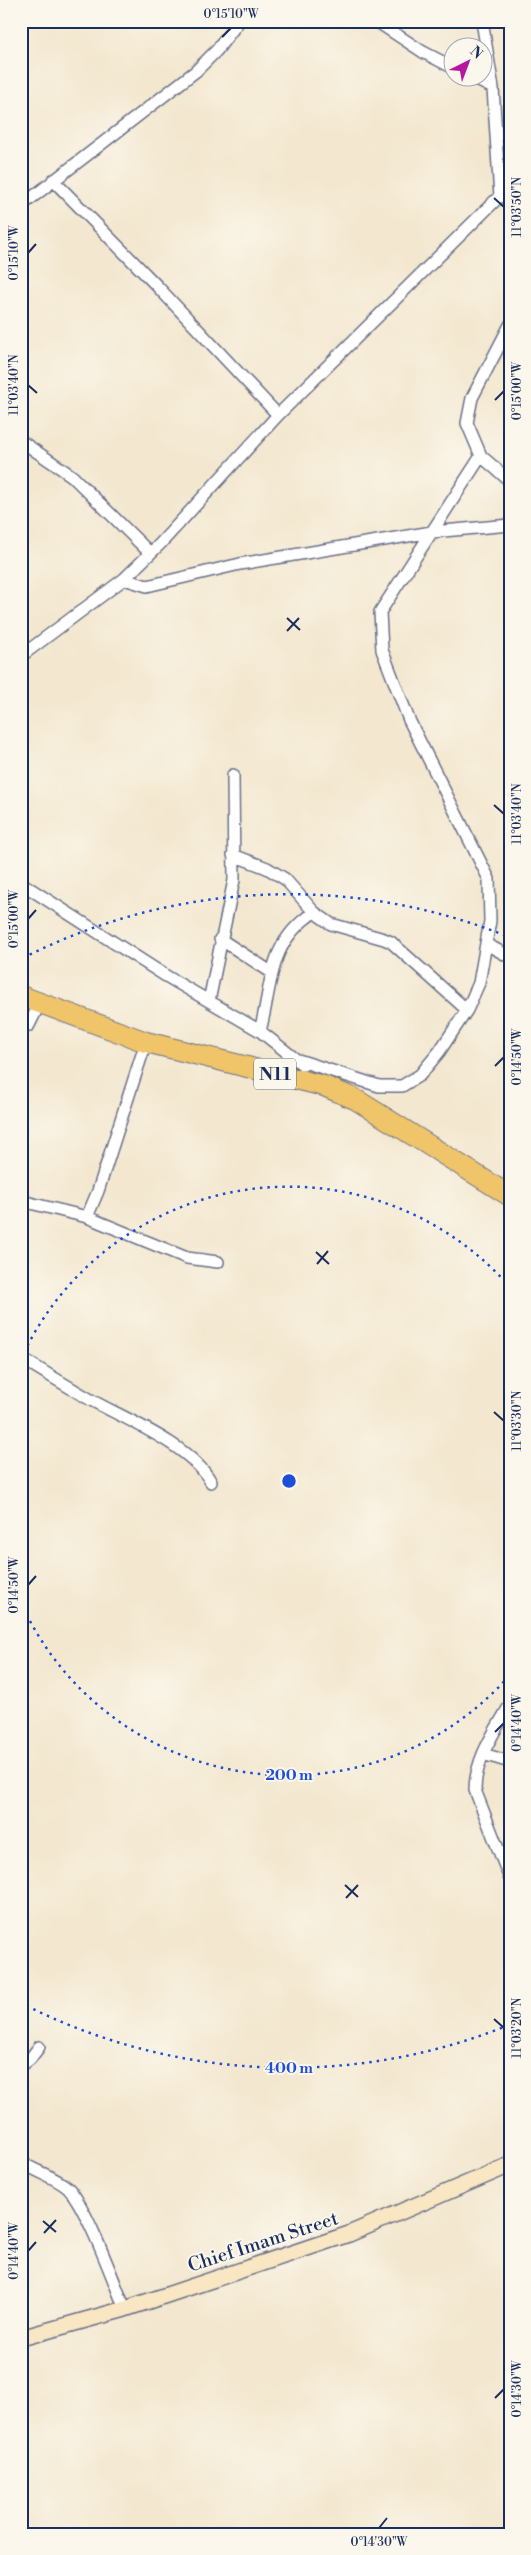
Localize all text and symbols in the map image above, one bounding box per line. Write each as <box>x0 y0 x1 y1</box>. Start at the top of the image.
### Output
text: 0°15'10"W <box>203 7 260 22</box>
north arrow <box>444 38 494 88</box>
text: N <box>466 43 486 63</box>
text: 11°03'50"N <box>510 177 525 237</box>
text: 0°15'10"W <box>7 224 22 281</box>
text: 11°03'40"N <box>7 354 22 416</box>
text: 0°15'00"W <box>510 361 525 420</box>
text: 11°03'40"N <box>510 783 525 845</box>
text: 0°15'00"W <box>7 889 22 948</box>
text: 0°14'50"W <box>510 1027 525 1086</box>
road number: N11 <box>254 1058 296 1090</box>
text: 11°03'30"N <box>510 1391 525 1451</box>
centre of rings <box>280 1472 298 1490</box>
text: 0°14'50"W <box>7 1555 22 1614</box>
text: 0°14'40"W <box>510 1693 525 1752</box>
text: 200 m <box>265 1766 313 1785</box>
text: 11°03'20"N <box>510 1998 525 2058</box>
text: 400 m <box>265 2059 313 2078</box>
street label: Chief Imam Street <box>185 2206 341 2278</box>
text: 0°14'40"W <box>7 2221 22 2280</box>
text: 0°14'30"W <box>510 2359 525 2418</box>
text: 0°14'30"W <box>350 2535 409 2550</box>

